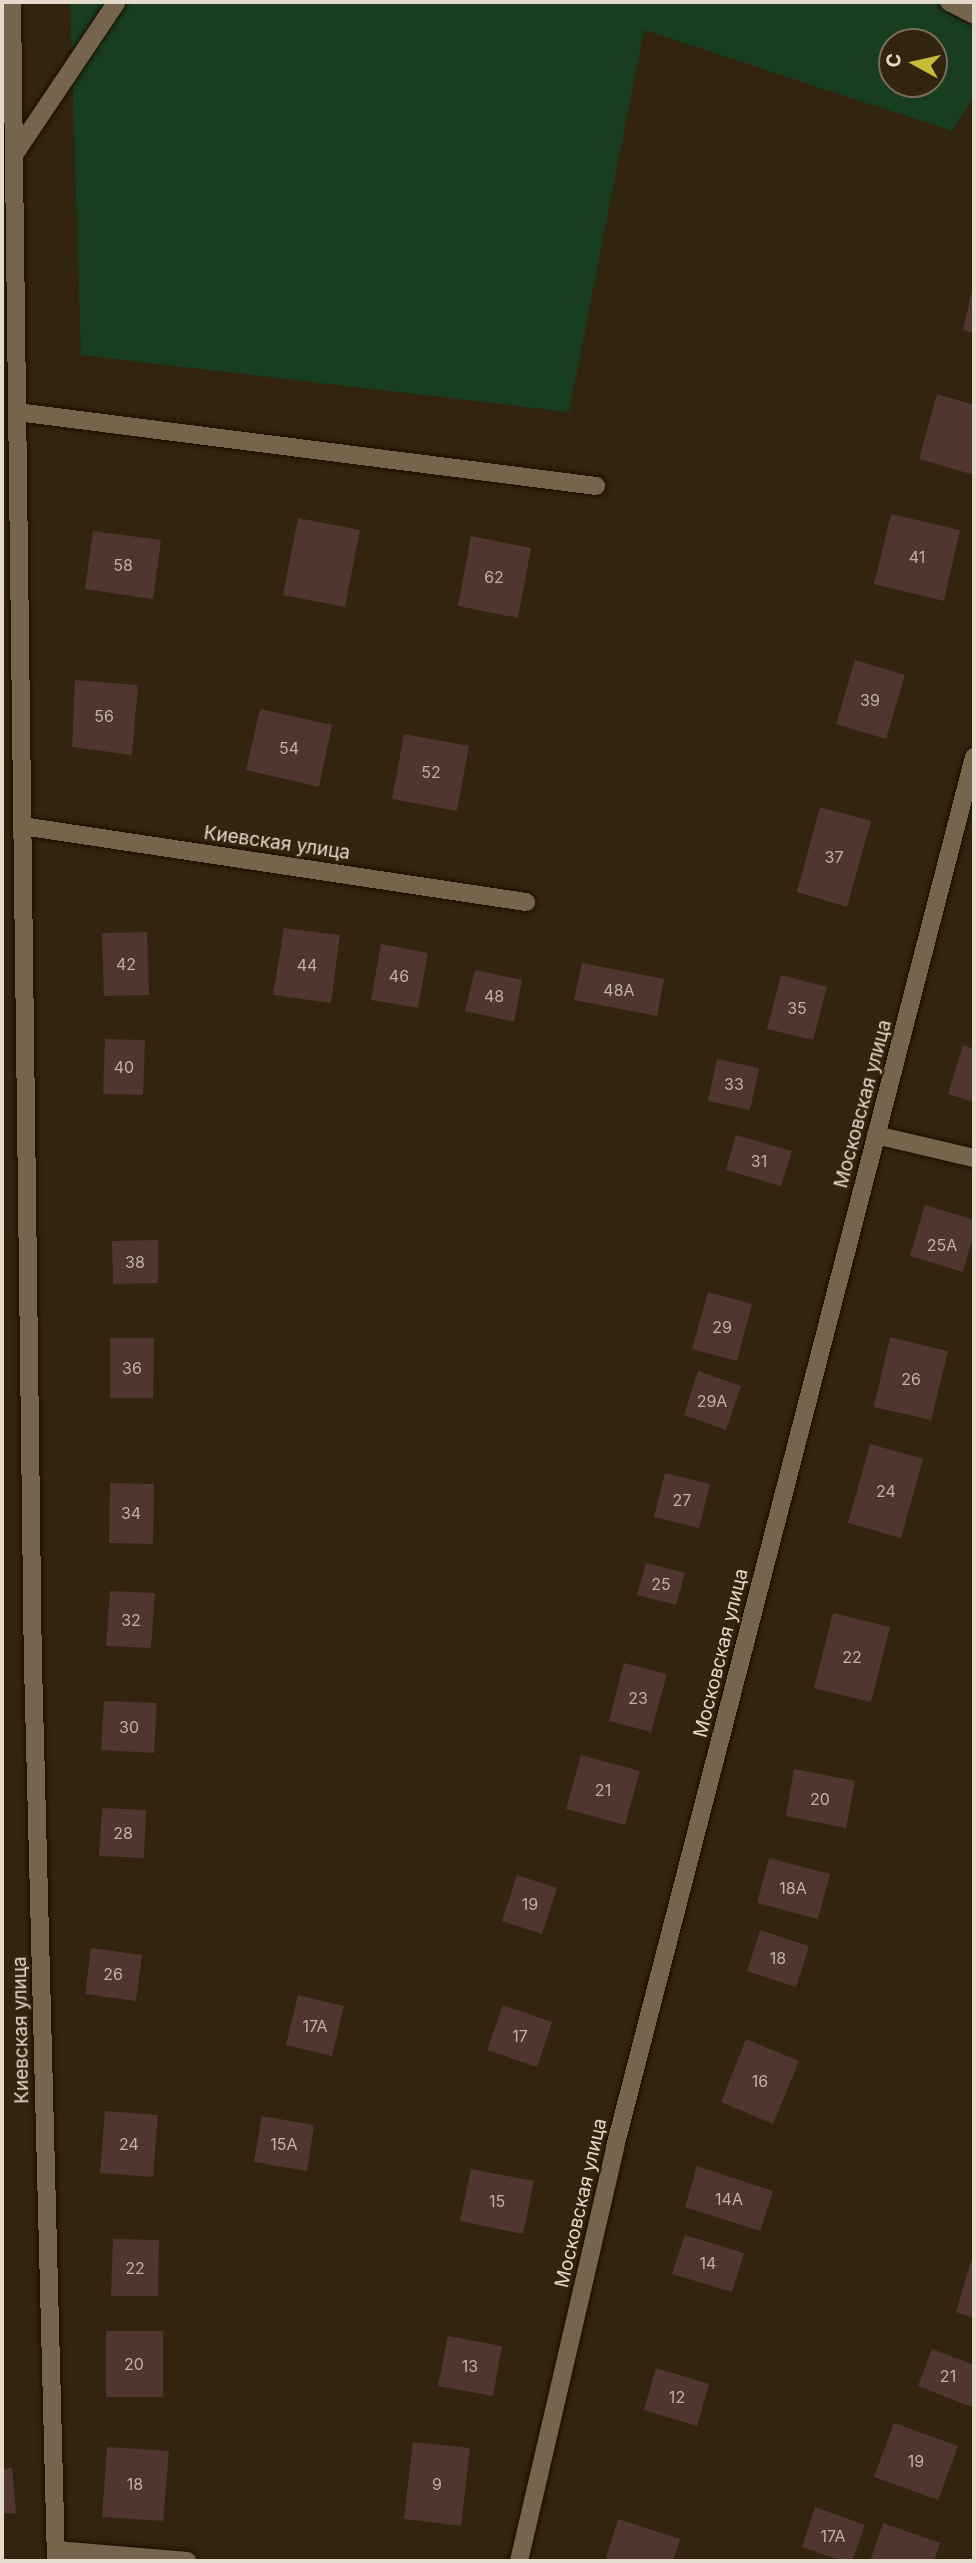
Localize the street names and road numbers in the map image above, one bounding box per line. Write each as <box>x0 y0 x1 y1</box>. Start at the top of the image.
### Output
street label: Киевская улица <box>202 821 352 865</box>
street label: Московская улица <box>830 1017 896 1191</box>
street label: Московская улица <box>689 1566 753 1740</box>
street label: Киевская улица <box>8 1956 34 2104</box>
street label: Московская улица <box>550 2116 612 2290</box>

